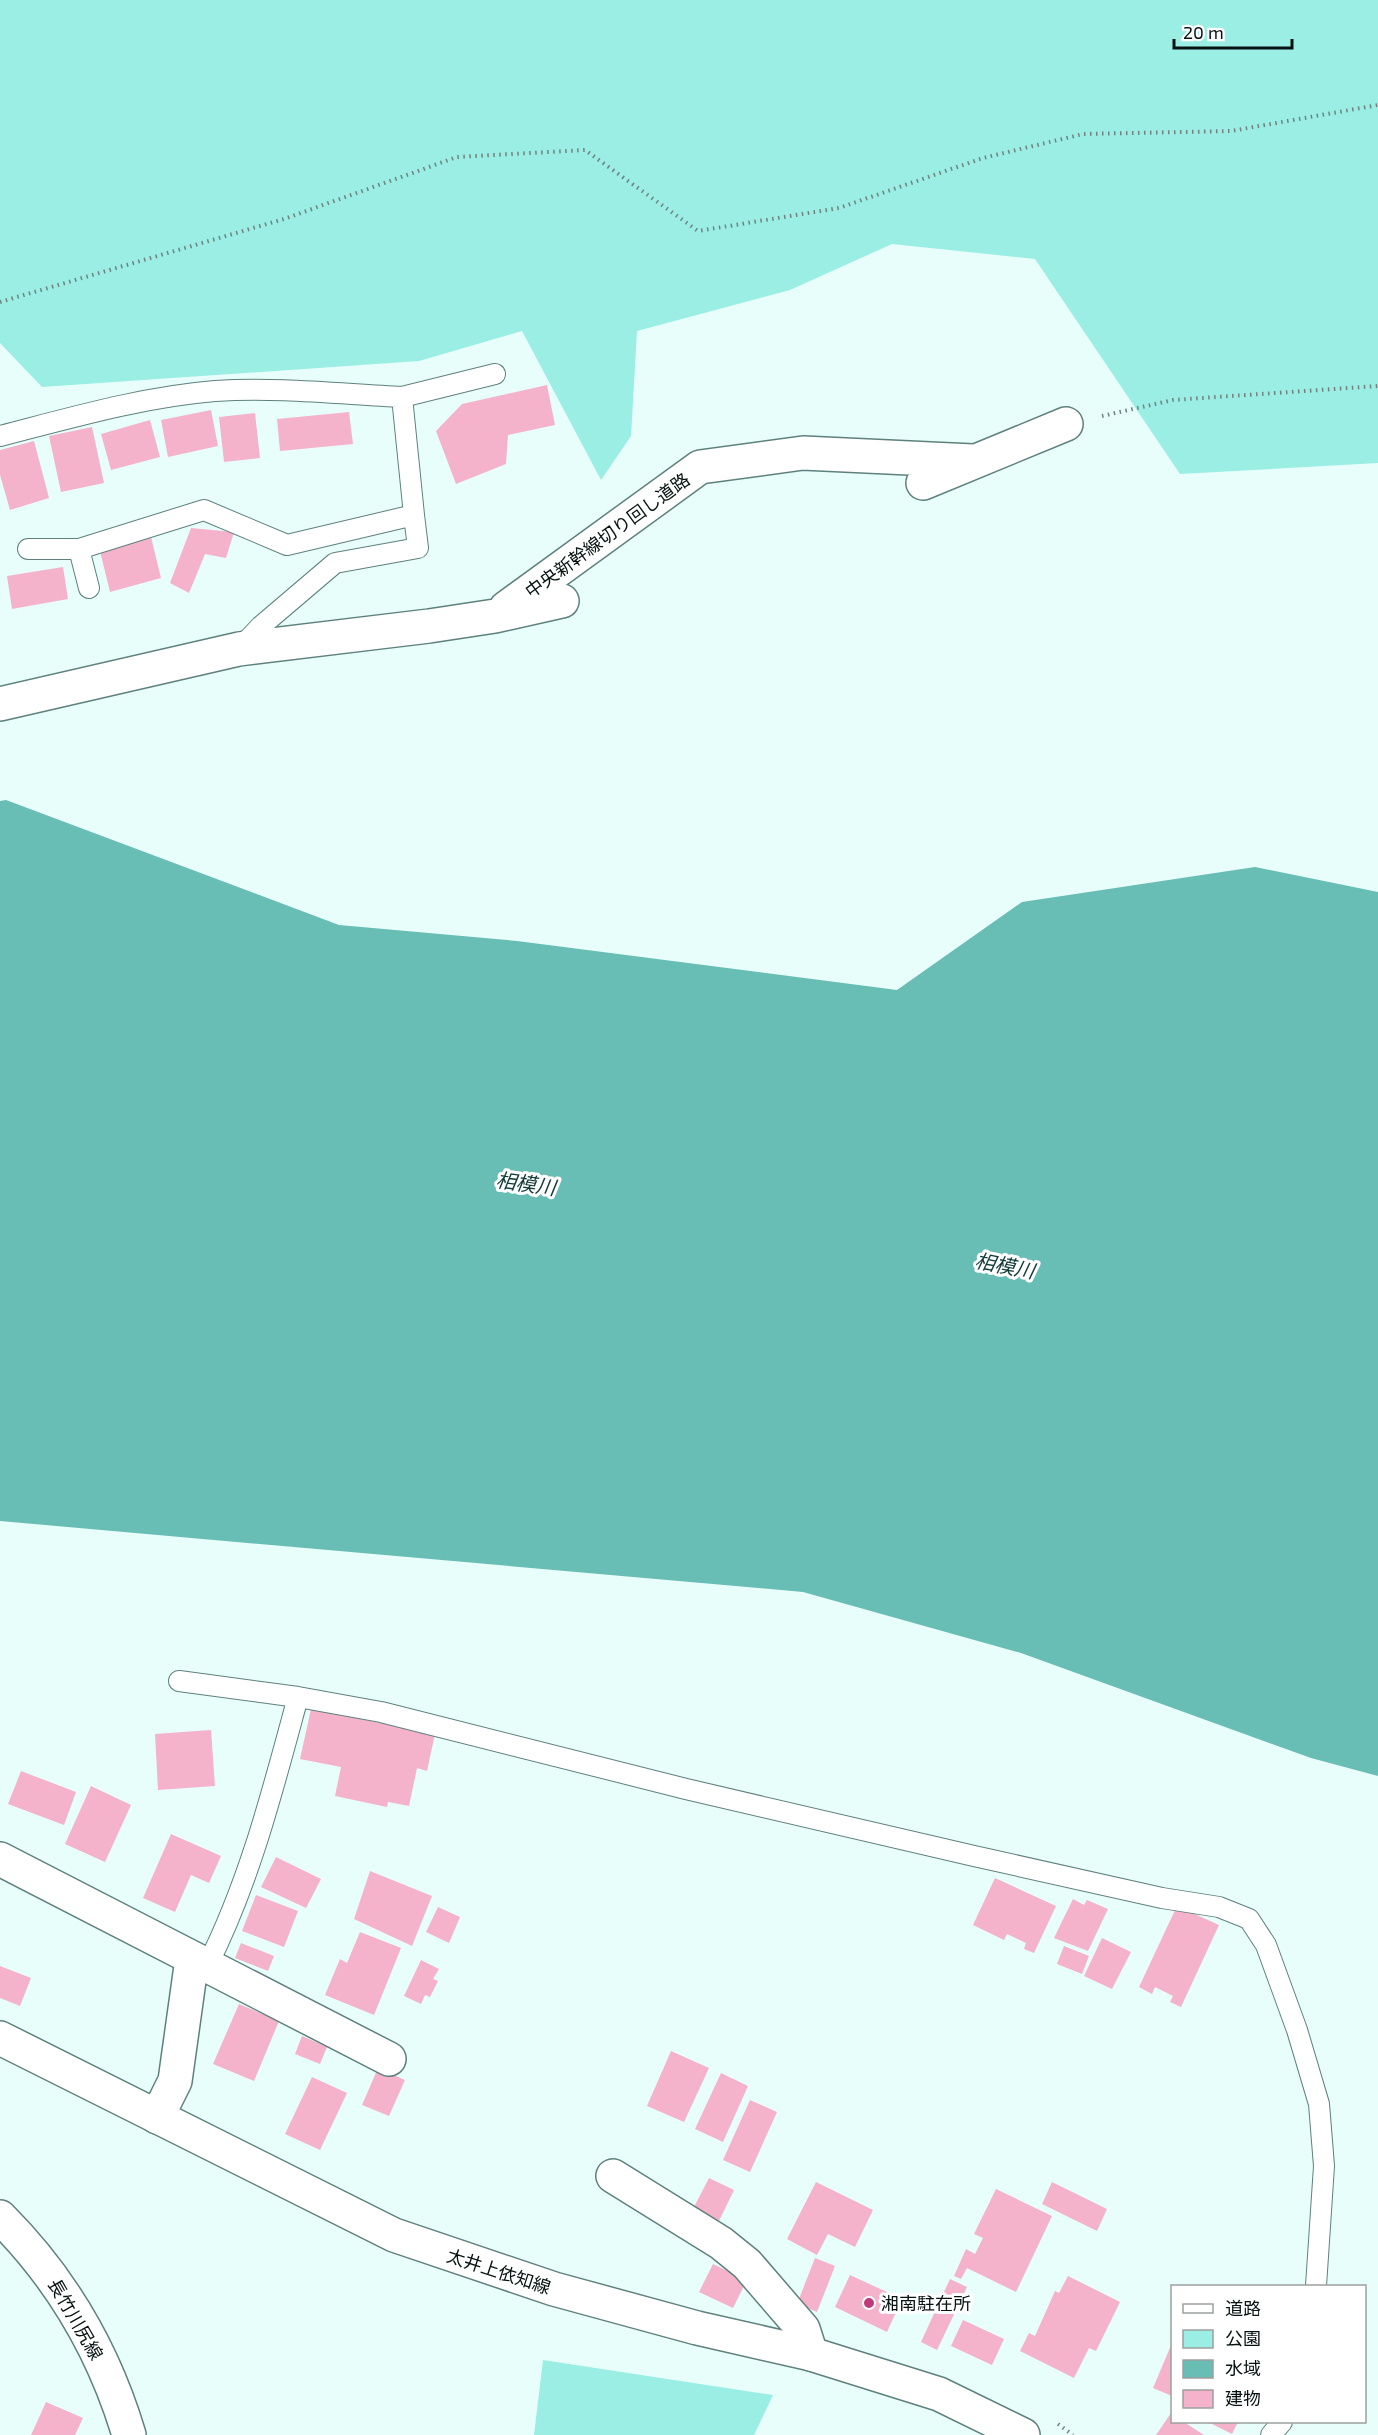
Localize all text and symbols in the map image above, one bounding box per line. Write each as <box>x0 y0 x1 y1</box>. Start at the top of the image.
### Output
scale bar <box>1174 12 1292 50</box>
text: 20 m <box>1183 21 1224 43</box>
street label: 中央新幹線切り回し道路 <box>520 468 694 602</box>
water label: 相模川 <box>495 1167 559 1199</box>
water label: 相模川 <box>973 1247 1039 1283</box>
street label: 太井上依知線 <box>444 2244 554 2298</box>
street label: 長竹川尻線 <box>44 2275 108 2363</box>
legend <box>1171 2285 1366 2423</box>
place label: 湘南駐在所 <box>881 2292 971 2314</box>
marker: 湘南駐在所 <box>862 2296 876 2310</box>
text: 道路 <box>1225 2297 1261 2319</box>
text: 公園 <box>1225 2327 1261 2349</box>
text: 水域 <box>1225 2357 1261 2379</box>
text: 建物 <box>1225 2387 1261 2409</box>

